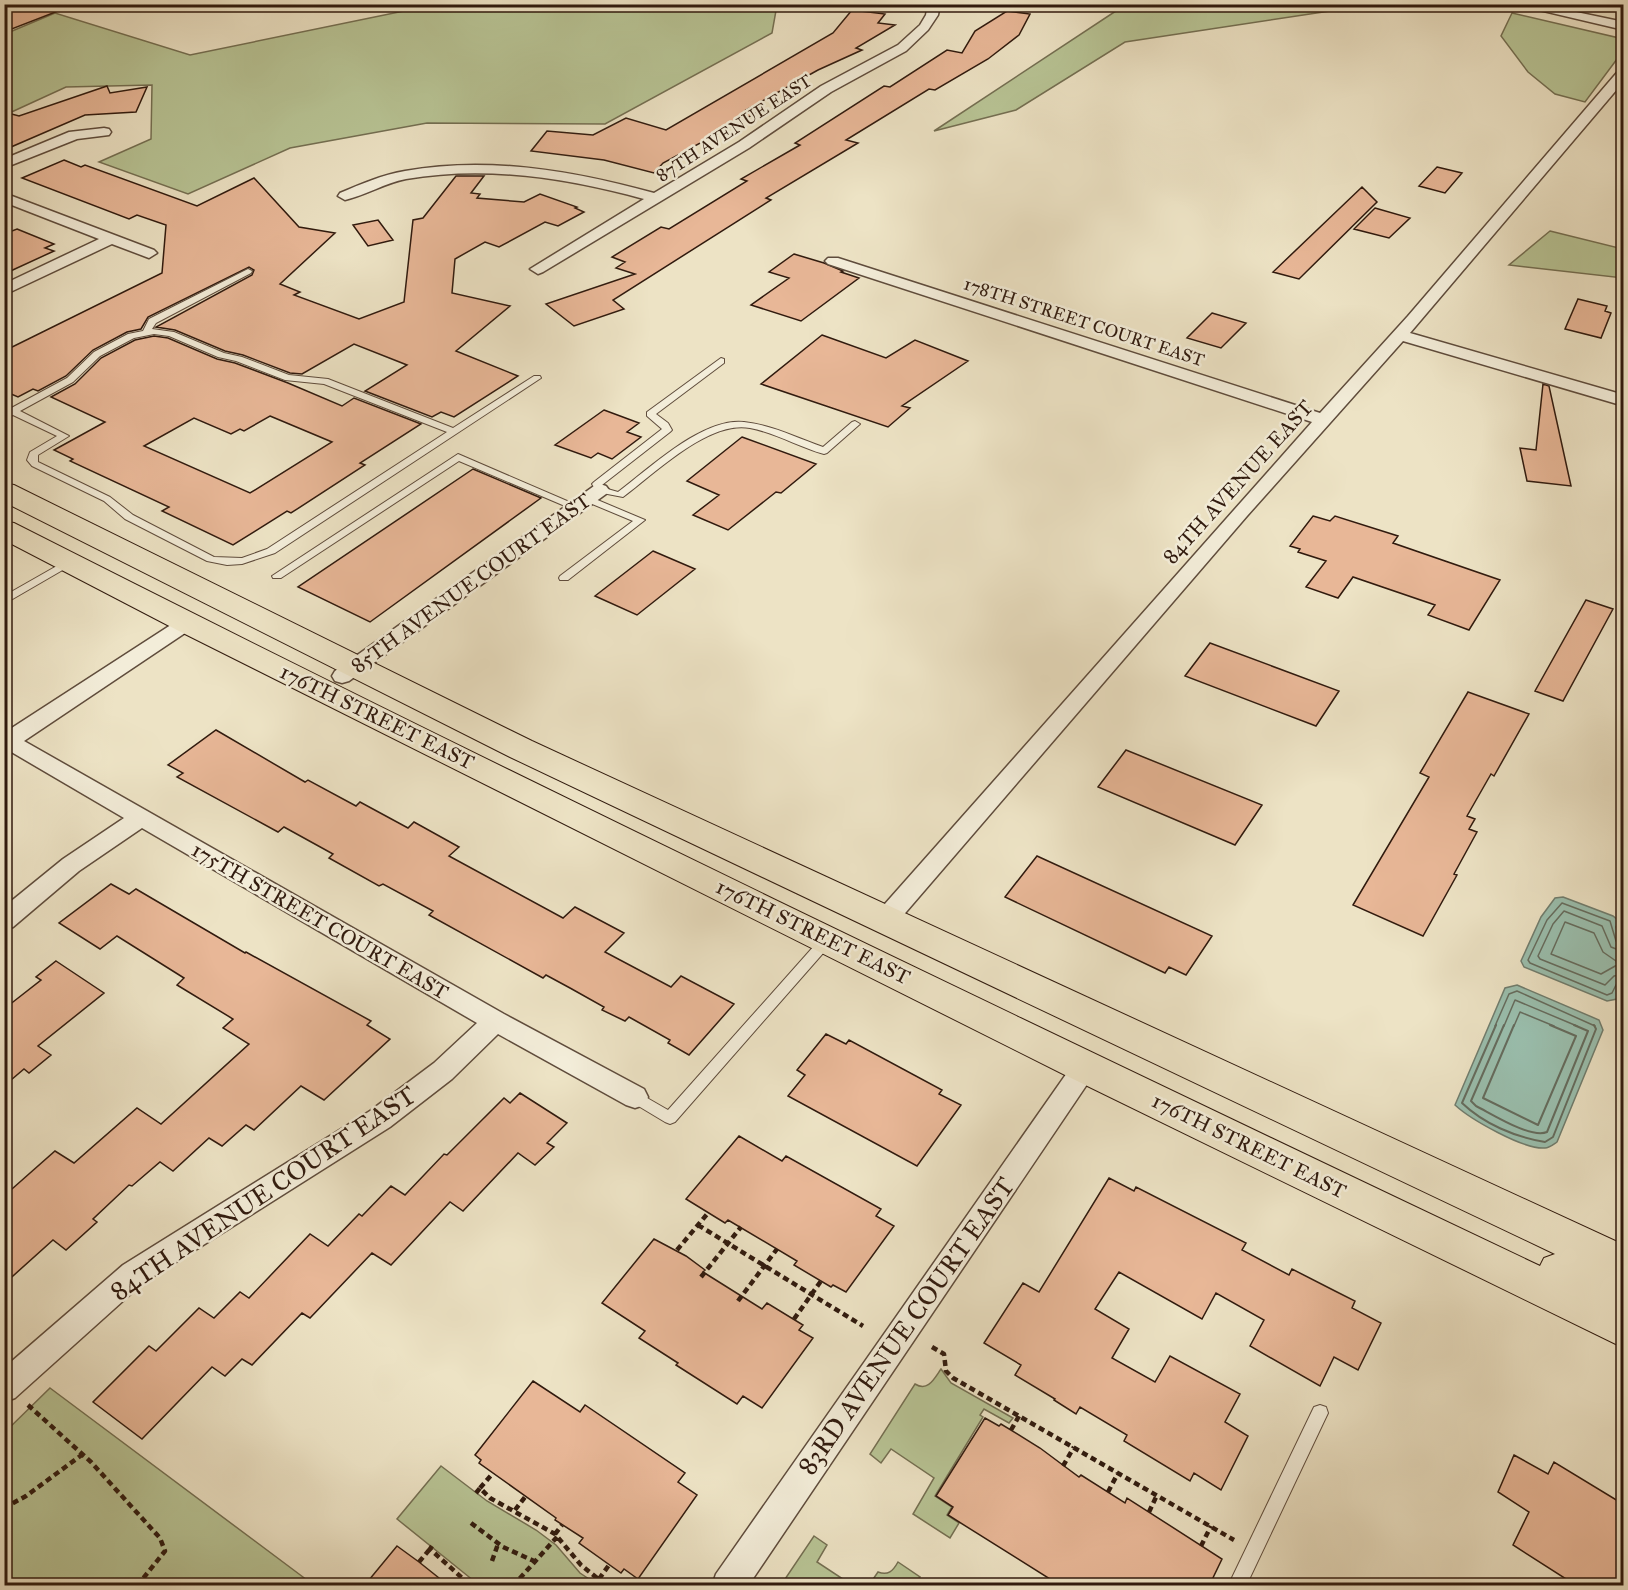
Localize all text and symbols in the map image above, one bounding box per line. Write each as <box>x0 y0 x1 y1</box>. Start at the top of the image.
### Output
street label: 87TH AVENUE EAST <box>652 69 816 187</box>
street label: 178TH STREET COURT EAST <box>961 273 1207 371</box>
street label: 84TH AVENUE EAST <box>1157 395 1319 569</box>
street label: 85TH AVENUE COURT EAST <box>346 487 596 679</box>
street label: 176TH STREET EAST <box>275 659 479 775</box>
street label: 175TH STREET COURT EAST <box>187 837 453 1005</box>
street label: 176TH STREET EAST <box>711 874 915 990</box>
street label: 84TH AVENUE COURT EAST <box>104 1079 422 1307</box>
street label: 176TH STREET EAST <box>1147 1088 1351 1204</box>
street label: 83RD AVENUE COURT EAST <box>791 1171 1021 1481</box>

